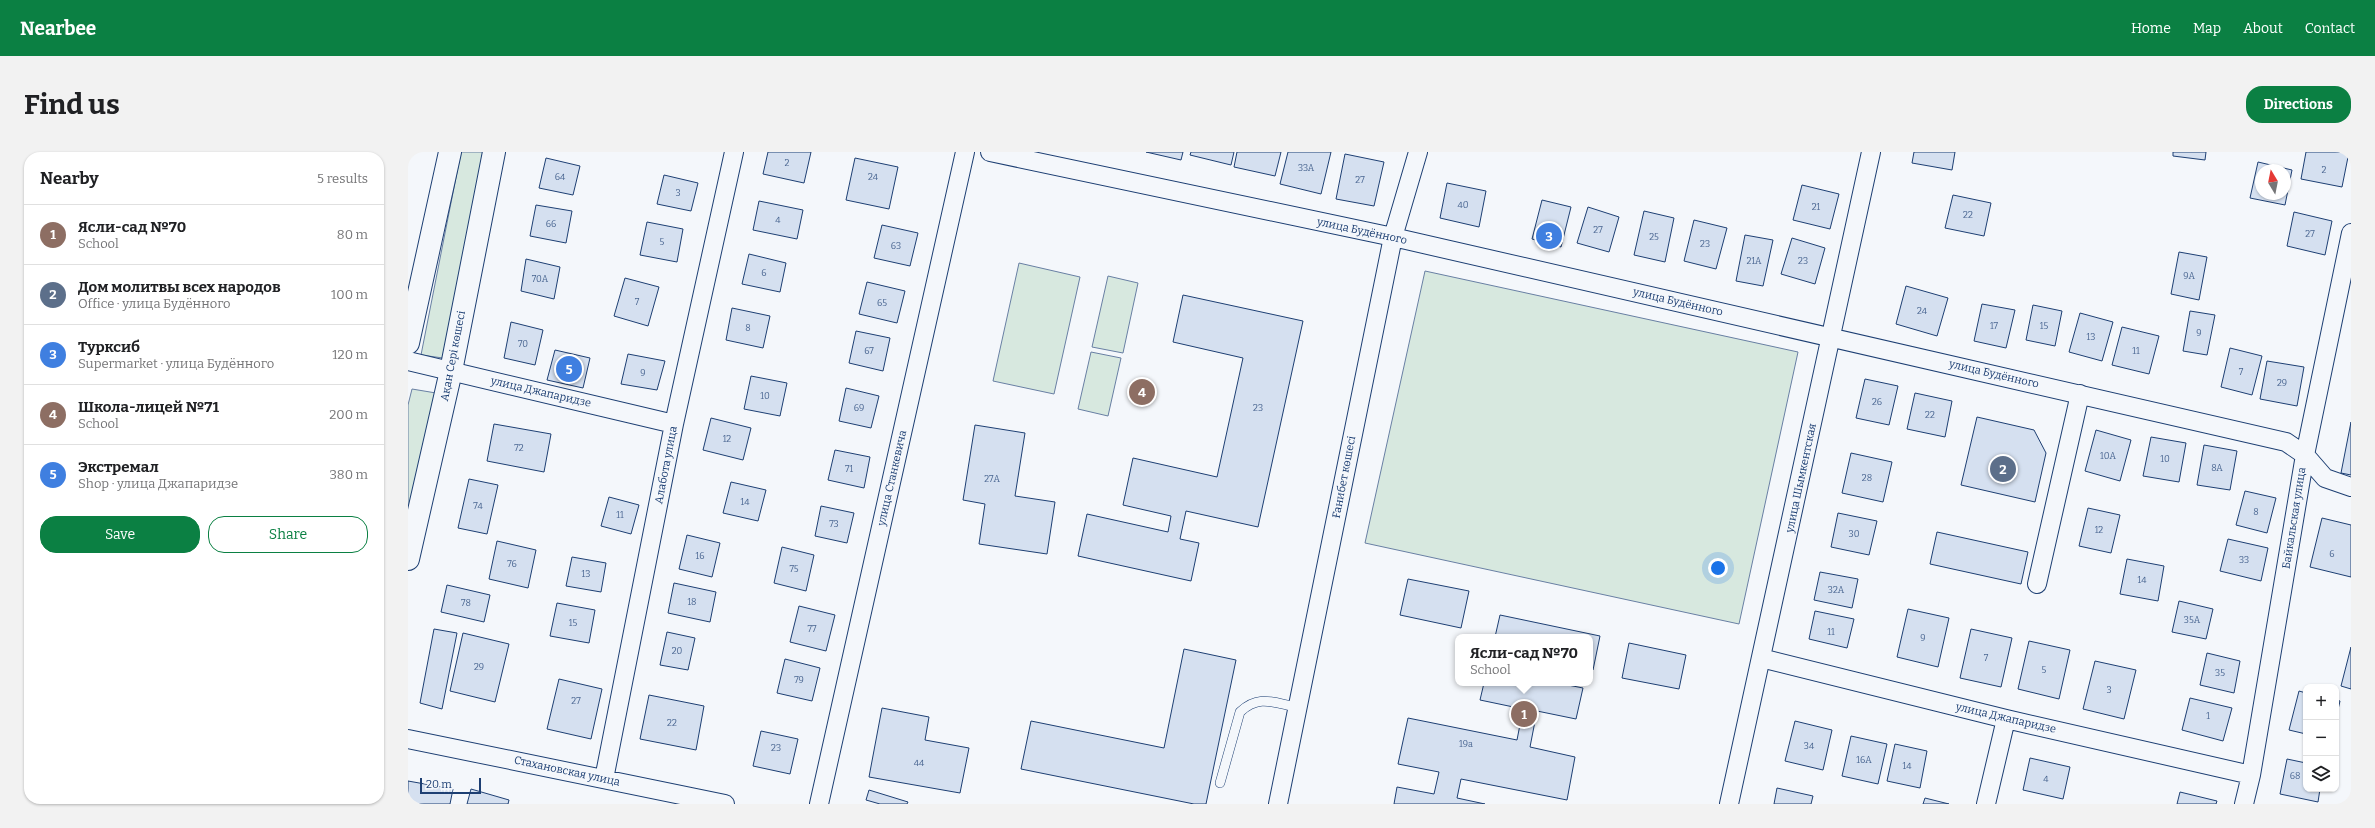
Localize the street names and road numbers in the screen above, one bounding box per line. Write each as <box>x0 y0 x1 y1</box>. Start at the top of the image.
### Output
street label: улица Будённого <box>1315 215 1408 247</box>
street label: улица Будённого <box>1631 285 1724 319</box>
street label: Ақан Сері көшесі <box>438 309 468 402</box>
street label: улица Будённого <box>1947 357 2040 391</box>
street label: улица Джапаридзе <box>489 374 592 410</box>
street label: улица Шымкентская <box>1783 422 1819 535</box>
street label: Алабота улица <box>652 425 680 505</box>
street label: улица Станкевича <box>874 429 909 528</box>
street label: Ғанибет көшесі <box>1330 434 1358 519</box>
street label: Байкальская улица <box>2280 466 2308 570</box>
street label: улица Джапаридзе <box>1954 700 2057 736</box>
street label: Стахановская улица <box>513 753 621 789</box>

